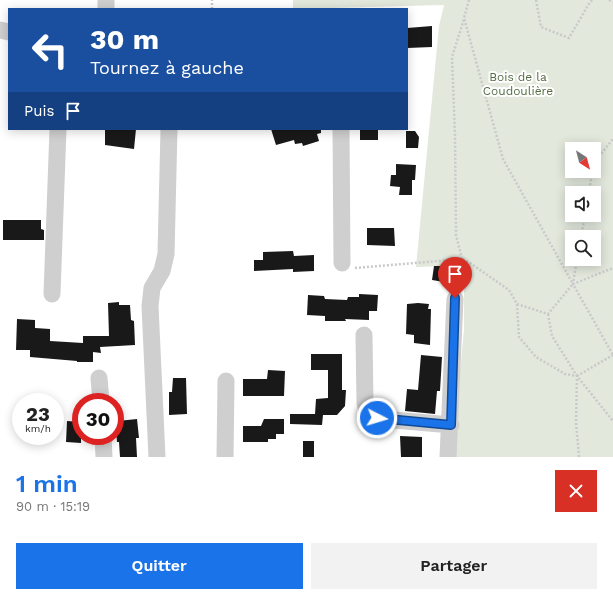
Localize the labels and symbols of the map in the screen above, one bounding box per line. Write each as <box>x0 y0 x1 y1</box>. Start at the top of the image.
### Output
park label: Bois de la Coudoulière <box>483 70 553 98</box>
north arrow <box>565 142 601 178</box>
pin <box>438 257 472 298</box>
speed limit sign: 30 <box>72 393 124 445</box>
position arrow <box>356 397 398 439</box>

